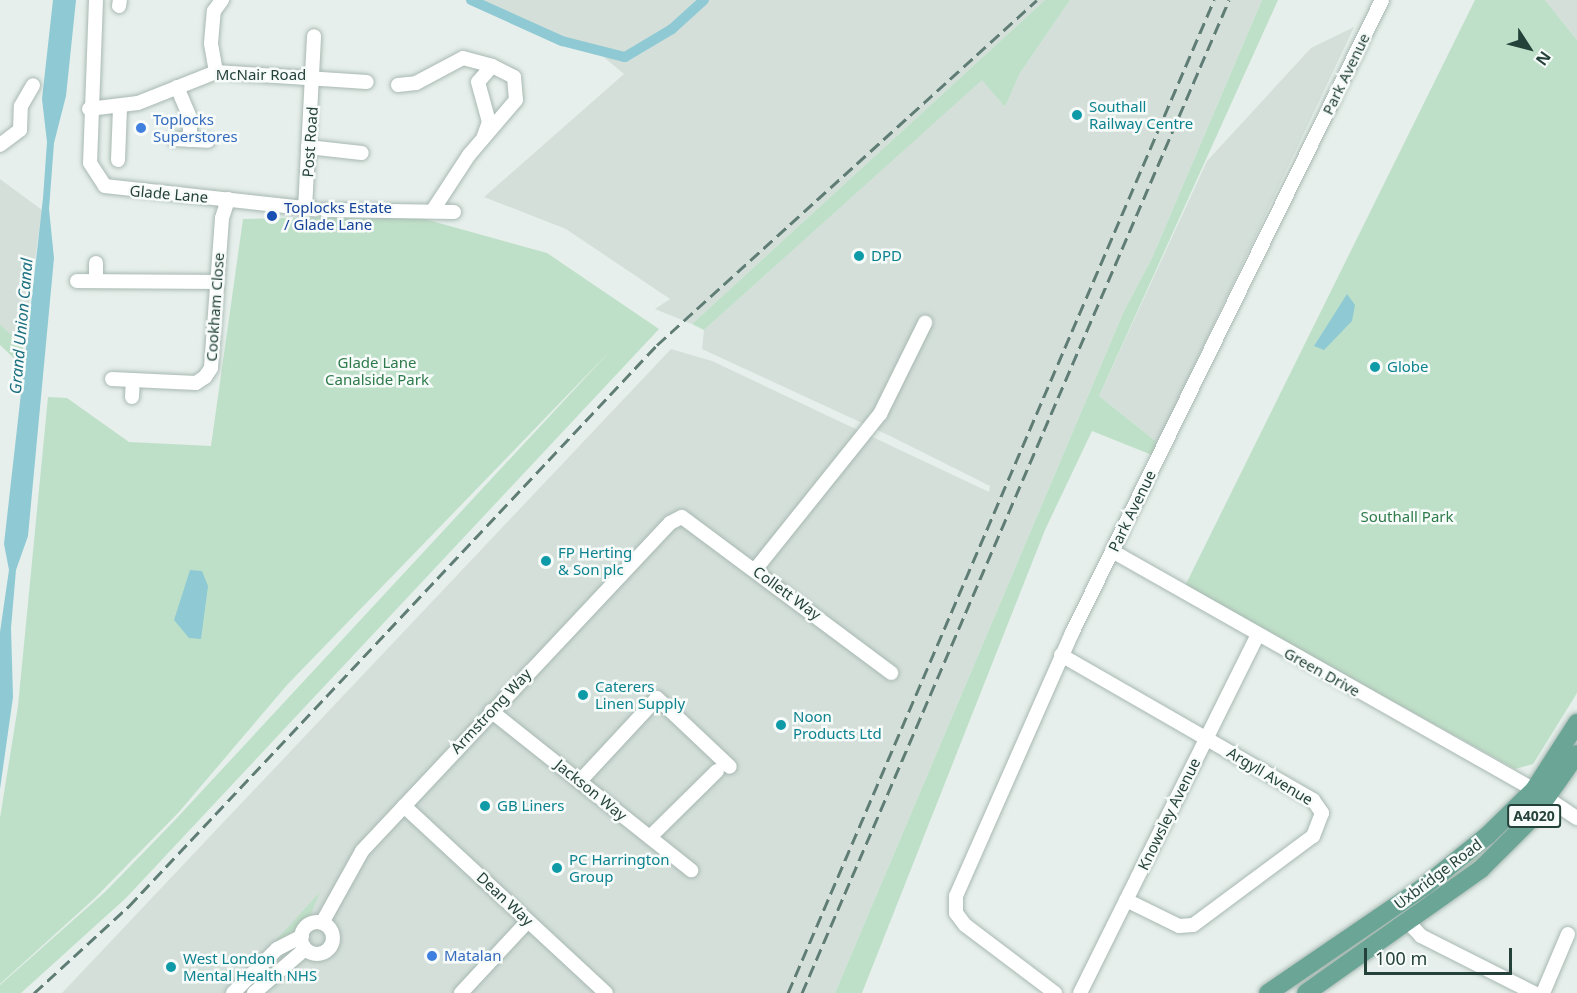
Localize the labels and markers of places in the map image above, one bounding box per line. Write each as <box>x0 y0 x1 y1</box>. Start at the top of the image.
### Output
place label: Southall Railway Centre <box>1089 97 1193 132</box>
marker: Southall Railway Centre <box>1070 108 1084 122</box>
place label: Toplocks Superstores <box>153 110 238 145</box>
marker: Toplocks Superstores <box>134 121 148 135</box>
place label: Toplocks Estate / Glade Lane <box>284 198 392 233</box>
marker: Toplocks Estate / Glade Lane <box>265 209 279 223</box>
place label: DPD <box>871 247 902 265</box>
marker: DPD <box>852 249 866 263</box>
place label: Globe <box>1387 358 1429 376</box>
marker: Globe <box>1368 360 1382 374</box>
place label: FP Herting & Son plc <box>558 543 632 578</box>
marker: FP Herting & Son plc <box>539 554 553 568</box>
place label: Caterers Linen Supply <box>595 677 685 712</box>
marker: Caterers Linen Supply <box>576 688 590 702</box>
place label: Noon Products Ltd <box>793 707 882 742</box>
marker: Noon Products Ltd <box>774 718 788 732</box>
place label: GB Liners <box>497 797 564 815</box>
marker: GB Liners <box>478 799 492 813</box>
place label: PC Harrington Group <box>569 850 669 885</box>
marker: PC Harrington Group <box>550 861 564 875</box>
place label: Matalan <box>444 947 501 965</box>
place label: West London Mental Health NHS <box>183 949 317 984</box>
marker: Matalan <box>425 949 439 963</box>
marker: West London Mental Health NHS <box>164 960 178 974</box>

